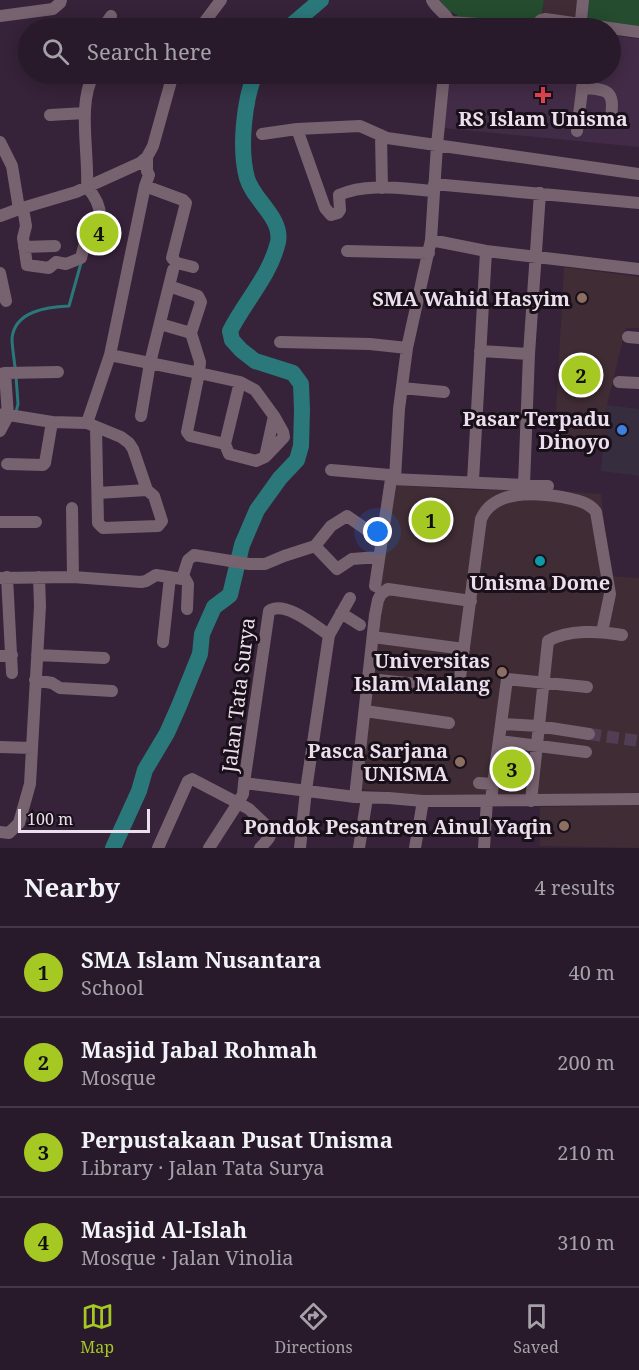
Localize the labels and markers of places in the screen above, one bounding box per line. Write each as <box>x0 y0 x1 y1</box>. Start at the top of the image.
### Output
marker: RS Islam Unisma <box>534 86 552 104</box>
place label: RS Islam Unisma <box>458 105 628 132</box>
pin: 4 <box>80 210 118 256</box>
place label: SMA Wahid Hasyim <box>372 285 570 312</box>
marker: SMA Wahid Hasyim <box>575 291 589 305</box>
pin: 2 <box>562 352 600 398</box>
place label: Pasar Terpadu Dinoyo <box>463 405 610 455</box>
marker: Pasar Terpadu Dinoyo <box>615 423 629 437</box>
pin: 1 <box>412 498 450 542</box>
marker: Unisma Dome <box>533 554 547 568</box>
place label: Unisma Dome <box>470 569 610 596</box>
place label: Universitas Islam Malang <box>354 647 491 697</box>
marker: Universitas Islam Malang <box>495 665 509 679</box>
place label: Pasca Sarjana UNISMA <box>308 737 449 787</box>
pin: 3 <box>492 746 532 792</box>
marker: Pasca Sarjana UNISMA <box>453 755 467 769</box>
place label: Pondok Pesantren Ainul Yaqin <box>244 813 552 840</box>
marker: Pondok Pesantren Ainul Yaqin <box>557 819 571 833</box>

